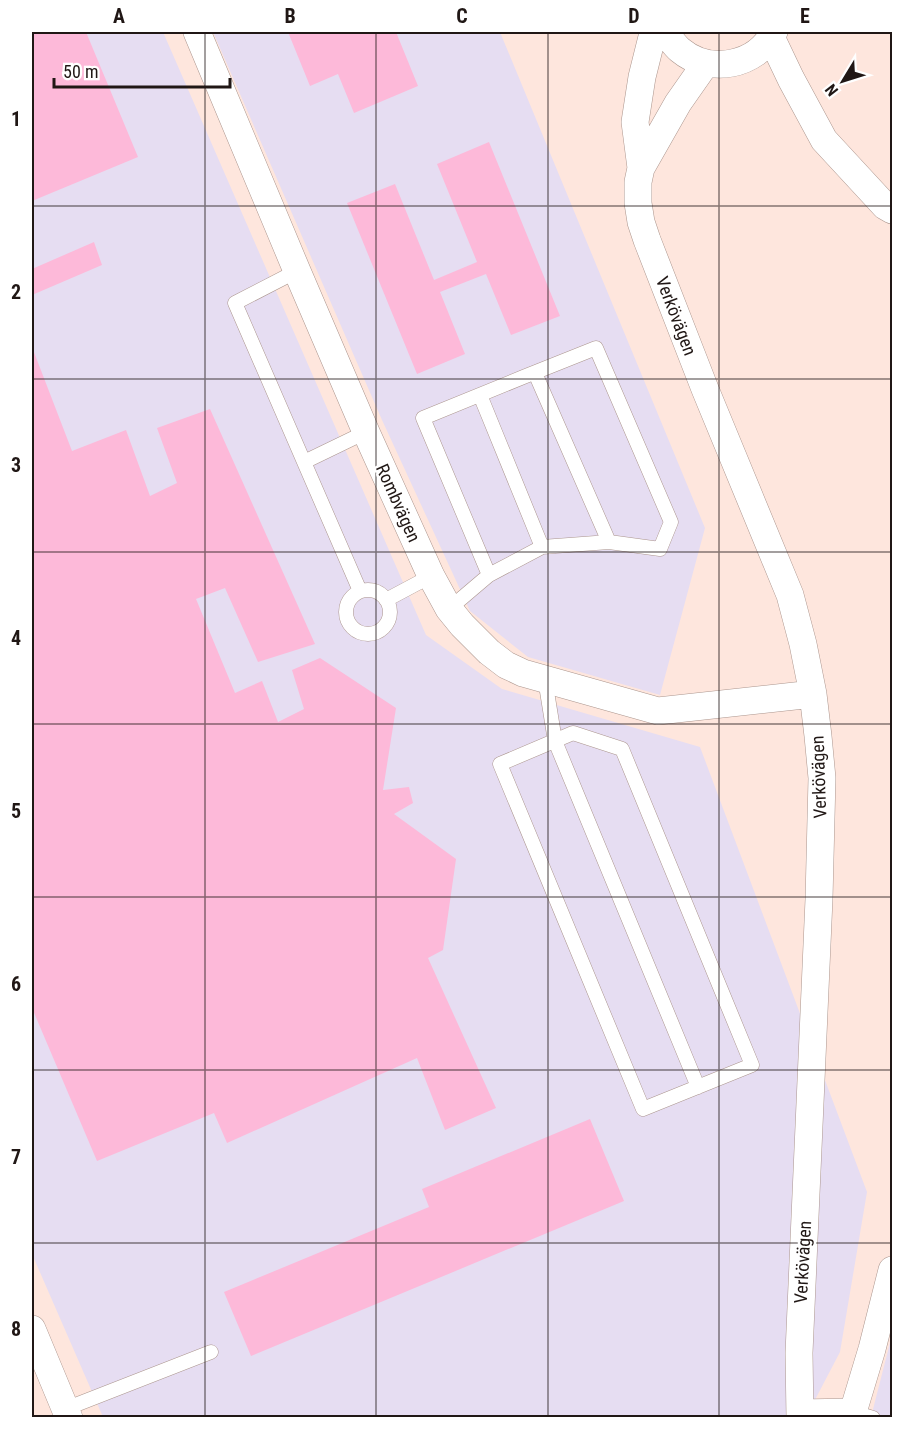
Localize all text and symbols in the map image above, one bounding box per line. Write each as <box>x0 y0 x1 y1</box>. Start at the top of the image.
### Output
text: A <box>113 4 125 28</box>
text: B <box>284 4 296 28</box>
text: C <box>456 4 468 28</box>
text: D <box>628 4 640 28</box>
text: E <box>800 4 810 28</box>
scale bar <box>54 51 230 89</box>
north arrow <box>813 51 873 111</box>
text: 50 m <box>63 61 98 82</box>
text: N <box>821 80 842 100</box>
text: 1 <box>11 107 21 131</box>
street label: Verkövägen <box>652 273 701 358</box>
text: 2 <box>11 280 21 304</box>
text: 3 <box>11 453 21 477</box>
street label: Rombvägen <box>372 461 425 545</box>
text: 4 <box>11 626 21 650</box>
street label: Verkövägen <box>807 735 830 819</box>
text: 5 <box>11 799 21 823</box>
text: 6 <box>11 972 21 996</box>
text: 7 <box>11 1145 21 1169</box>
street label: Verkövägen <box>790 1220 815 1304</box>
text: 8 <box>11 1317 21 1341</box>

